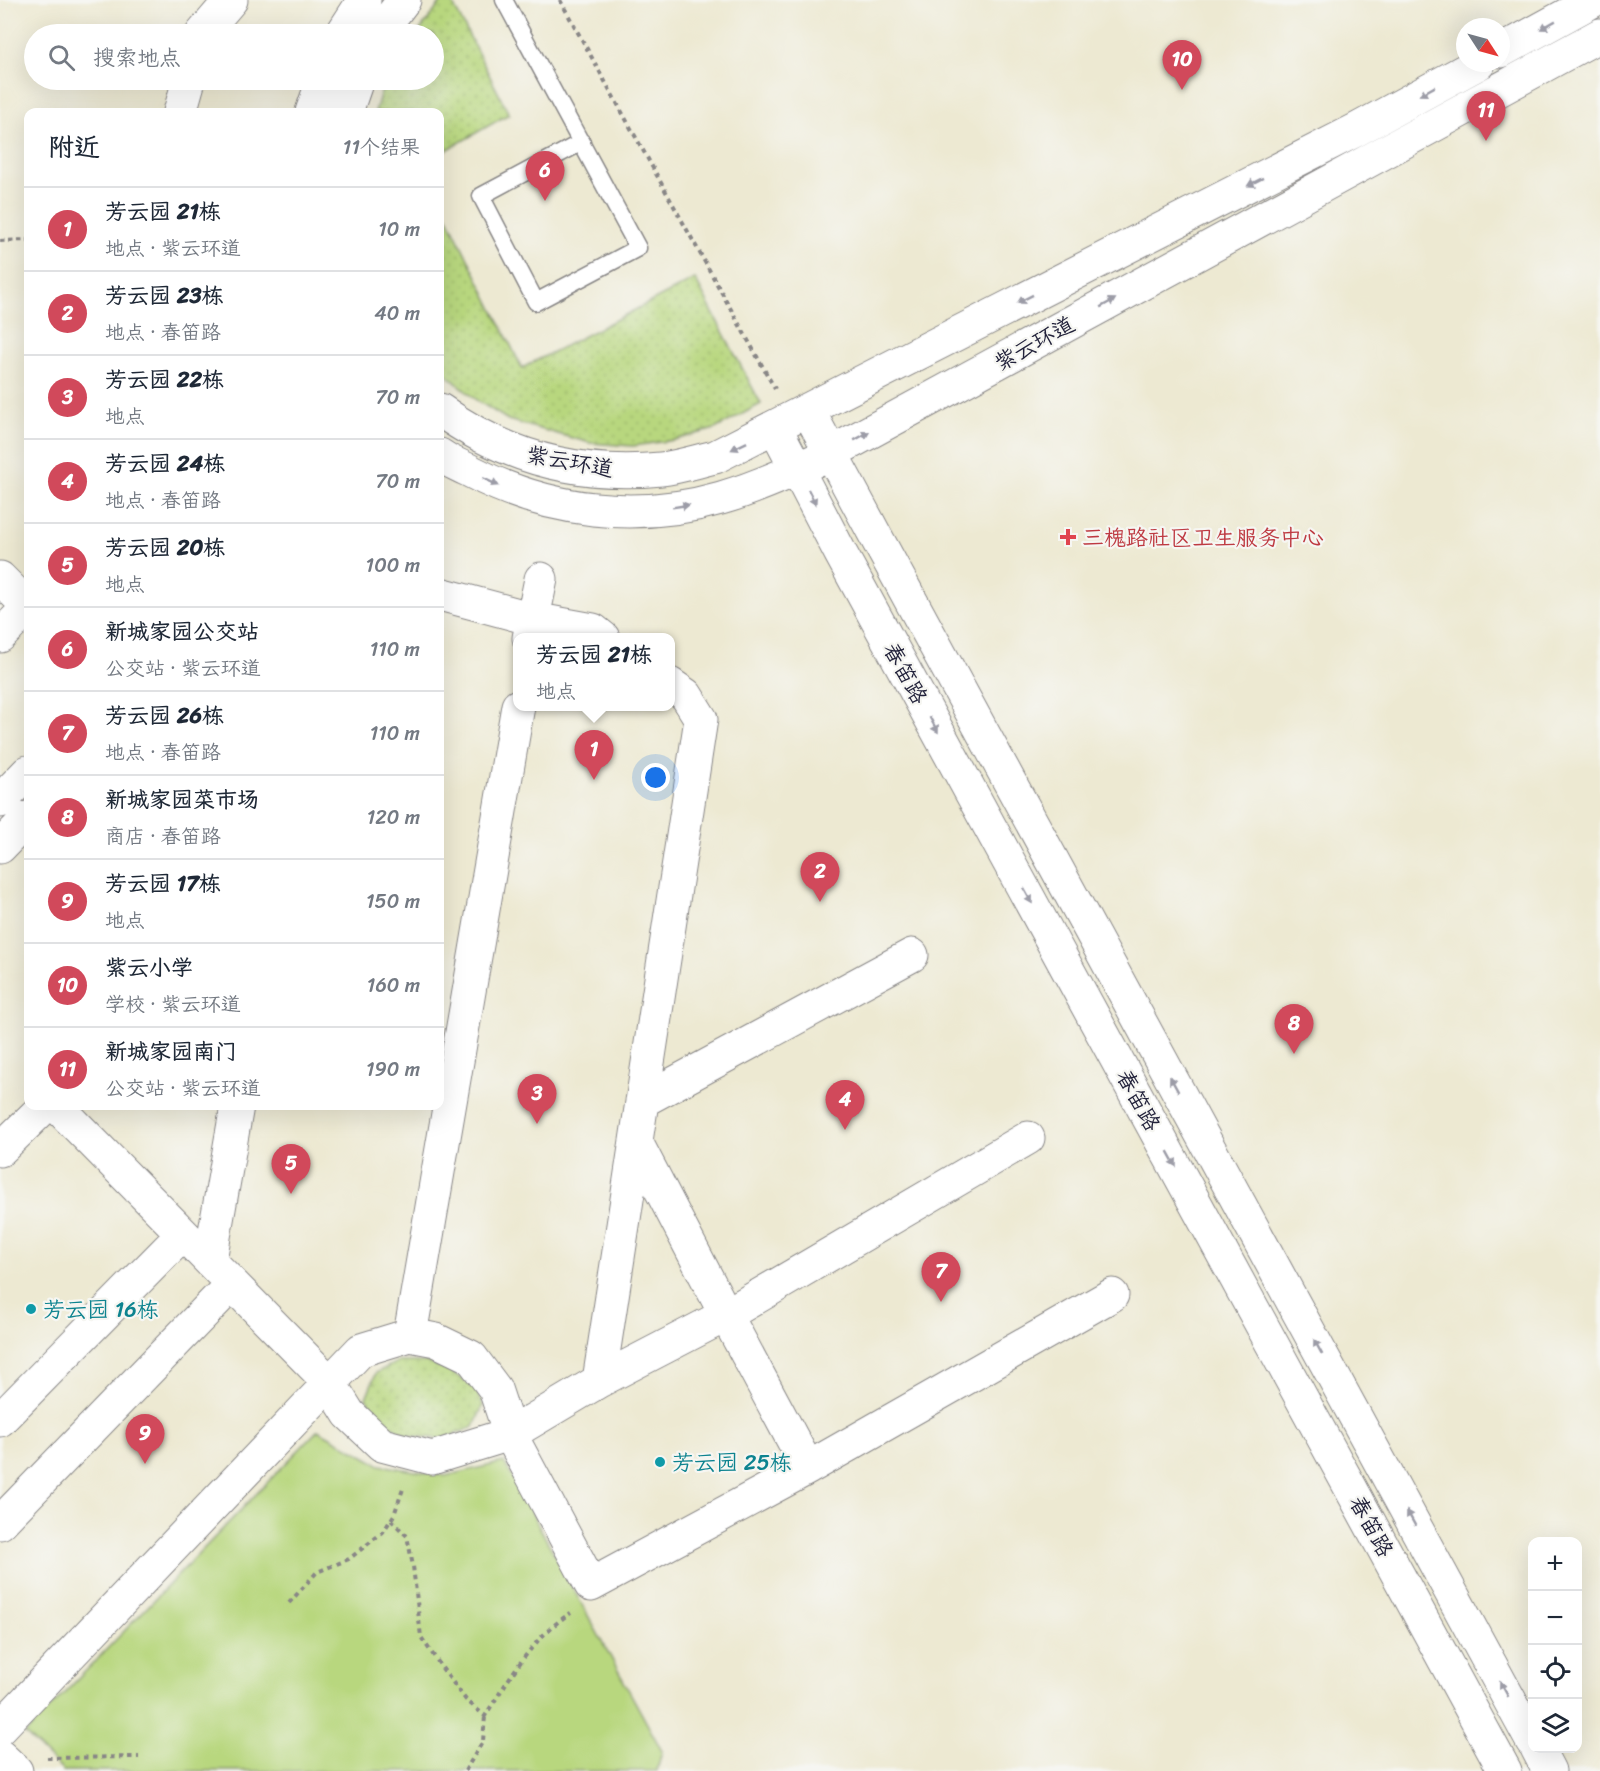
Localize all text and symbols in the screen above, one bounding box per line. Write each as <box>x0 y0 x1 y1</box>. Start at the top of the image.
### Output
north arrow <box>1456 18 1510 72</box>
one-way arrow <box>1539 20 1556 30</box>
search box <box>24 24 444 90</box>
text: 搜索地点 <box>93 38 181 77</box>
pin: 10 <box>1162 40 1202 90</box>
icon: search <box>45 41 78 74</box>
one-way arrow <box>1419 86 1436 96</box>
pin: 11 <box>1466 92 1506 141</box>
text: 附近 <box>48 124 100 170</box>
text: 11个结果 <box>343 130 420 165</box>
pin: 6 <box>526 152 564 201</box>
one-way arrow <box>1246 177 1263 186</box>
text: 芳云园 21栋 <box>105 192 221 231</box>
text: 1 <box>63 212 72 247</box>
text: 10 m <box>378 212 420 247</box>
text: 地点 · 紫云环道 <box>105 231 241 266</box>
text: 芳云园 23栋 <box>105 276 224 315</box>
one-way arrow <box>1016 294 1033 304</box>
text: 2 <box>62 296 73 331</box>
text: 40 m <box>374 296 420 331</box>
one-way arrow <box>1099 298 1116 308</box>
street label: 紫云环道 <box>986 305 1082 382</box>
text: 地点 · 春笛路 <box>105 315 221 350</box>
text: 芳云园 22栋 <box>105 360 224 399</box>
text: 3 <box>62 380 73 415</box>
text: 70 m <box>375 380 420 415</box>
text: 地点 <box>105 399 145 434</box>
one-way arrow <box>854 431 871 441</box>
street label: 紫云环道 <box>523 435 617 488</box>
one-way arrow <box>731 441 748 450</box>
text: 芳云园 24栋 <box>105 444 225 483</box>
text: 4 <box>61 464 74 499</box>
text: 70 m <box>375 464 420 499</box>
one-way arrow <box>483 477 500 487</box>
text: 地点 · 春笛路 <box>105 483 221 518</box>
one-way arrow <box>807 489 817 506</box>
one-way arrow <box>672 501 691 510</box>
place label: 三槐路社区卫生服务中心 <box>1082 518 1324 557</box>
text: 芳云园 20栋 <box>105 528 225 567</box>
marker: 三槐路社区卫生服务中心 <box>1059 528 1077 546</box>
text: 5 <box>61 548 74 583</box>
text: 100 m <box>366 548 420 583</box>
text: 地点 <box>105 567 145 602</box>
text: 新城家园公交站 <box>105 612 259 651</box>
text: 6 <box>62 632 73 667</box>
text: 110 m <box>370 632 420 667</box>
popup <box>513 633 675 711</box>
text: 芳云园 21栋 <box>536 635 652 674</box>
street label: 春笛路 <box>873 635 939 712</box>
text: 公交站 · 紫云环道 <box>105 651 261 686</box>
text: 地点 <box>536 674 576 709</box>
text: 芳云园 26栋 <box>105 696 224 735</box>
text: 7 <box>62 716 73 751</box>
text: 110 m <box>370 716 420 751</box>
one-way arrow <box>929 716 939 733</box>
pin: 1 <box>574 730 614 780</box>
text: 地点 · 春笛路 <box>105 735 221 770</box>
your location <box>641 763 670 792</box>
text: 新城家园菜市场 <box>105 780 259 819</box>
text: 8 <box>61 800 74 835</box>
text: 120 m <box>367 800 420 835</box>
text: 商店 · 春笛路 <box>105 819 221 854</box>
pin: 2 <box>800 852 840 902</box>
text: 芳云园 17栋 <box>105 864 221 903</box>
text: 9 <box>61 884 74 919</box>
text: 150 m <box>366 884 420 919</box>
one-way arrow <box>1023 888 1033 905</box>
text: 地点 <box>105 903 145 938</box>
text: 紫云小学 <box>105 948 193 987</box>
text: 10 <box>57 968 78 1003</box>
text: 160 m <box>367 968 420 1003</box>
text: 学校 · 紫云环道 <box>105 987 241 1022</box>
pin: 8 <box>1274 1004 1314 1054</box>
text: 新城家园南门 <box>105 1032 237 1071</box>
text: 11 <box>59 1052 76 1087</box>
text: 190 m <box>366 1052 420 1087</box>
street label: 春笛路 <box>1106 1062 1172 1139</box>
text: 公交站 · 紫云环道 <box>105 1071 261 1106</box>
pin: 3 <box>518 1074 556 1124</box>
one-way arrow <box>1169 1075 1179 1092</box>
pin: 4 <box>826 1080 864 1130</box>
pin: 5 <box>272 1144 310 1194</box>
one-way arrow <box>1167 1151 1177 1168</box>
pin: 7 <box>922 1252 960 1302</box>
place label: 芳云园 16栋 <box>43 1290 159 1329</box>
marker: 芳云园 16栋 <box>24 1302 38 1316</box>
one-way arrow <box>1313 1338 1323 1355</box>
pin: 9 <box>126 1414 164 1464</box>
place label: 芳云园 25栋 <box>672 1443 792 1482</box>
marker: 芳云园 25栋 <box>653 1455 667 1469</box>
street label: 春笛路 <box>1339 1488 1405 1565</box>
one-way arrow <box>1406 1509 1416 1526</box>
map controls <box>1528 1537 1582 1753</box>
button: + <box>1528 1537 1582 1591</box>
button: − <box>1528 1591 1582 1645</box>
button: locate <box>1528 1645 1582 1699</box>
one-way arrow <box>1500 1681 1510 1698</box>
button: layers <box>1528 1699 1582 1753</box>

